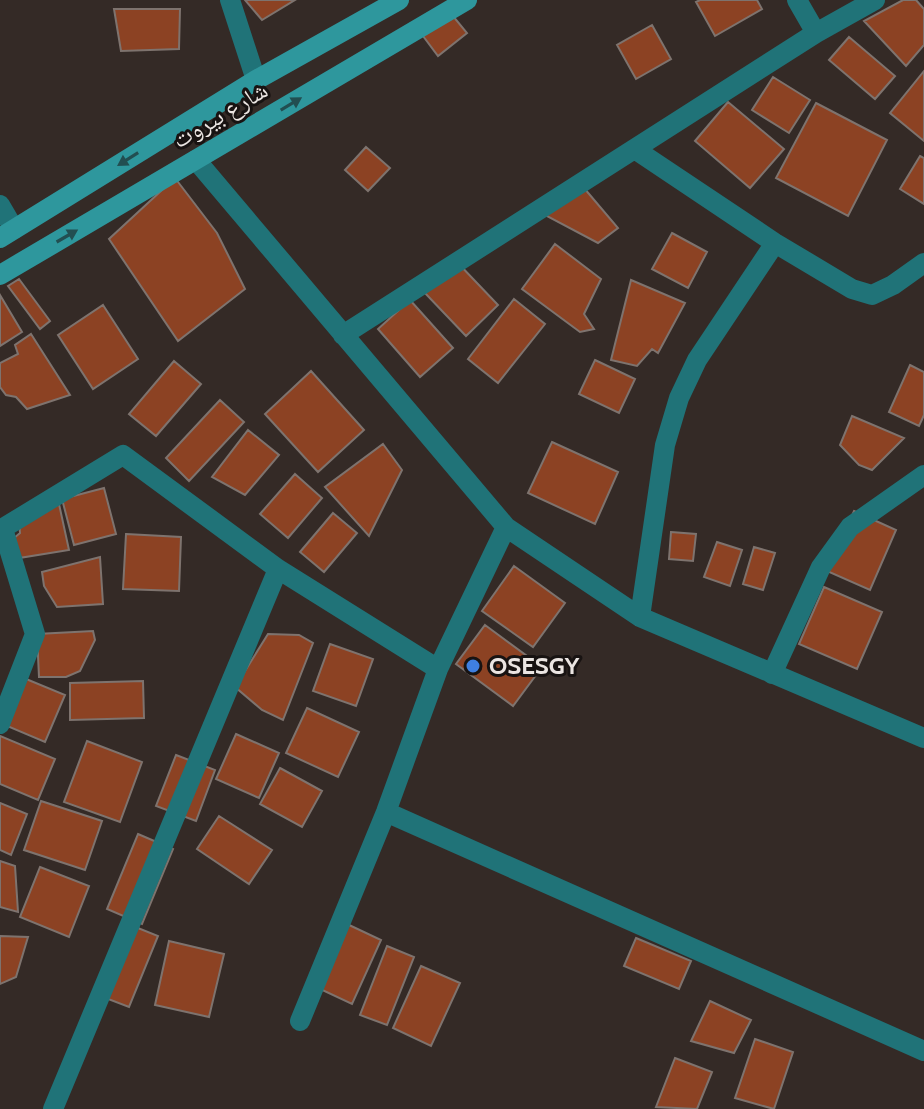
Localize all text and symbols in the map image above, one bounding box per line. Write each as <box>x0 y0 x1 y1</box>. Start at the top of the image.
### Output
street label: شارع بيروت <box>167 75 273 155</box>
one-way arrow <box>280 97 302 111</box>
one-way arrow <box>117 152 139 166</box>
one-way arrow <box>56 229 78 243</box>
place label: OSESGY <box>489 651 580 680</box>
marker: OSESGY <box>464 657 482 675</box>

